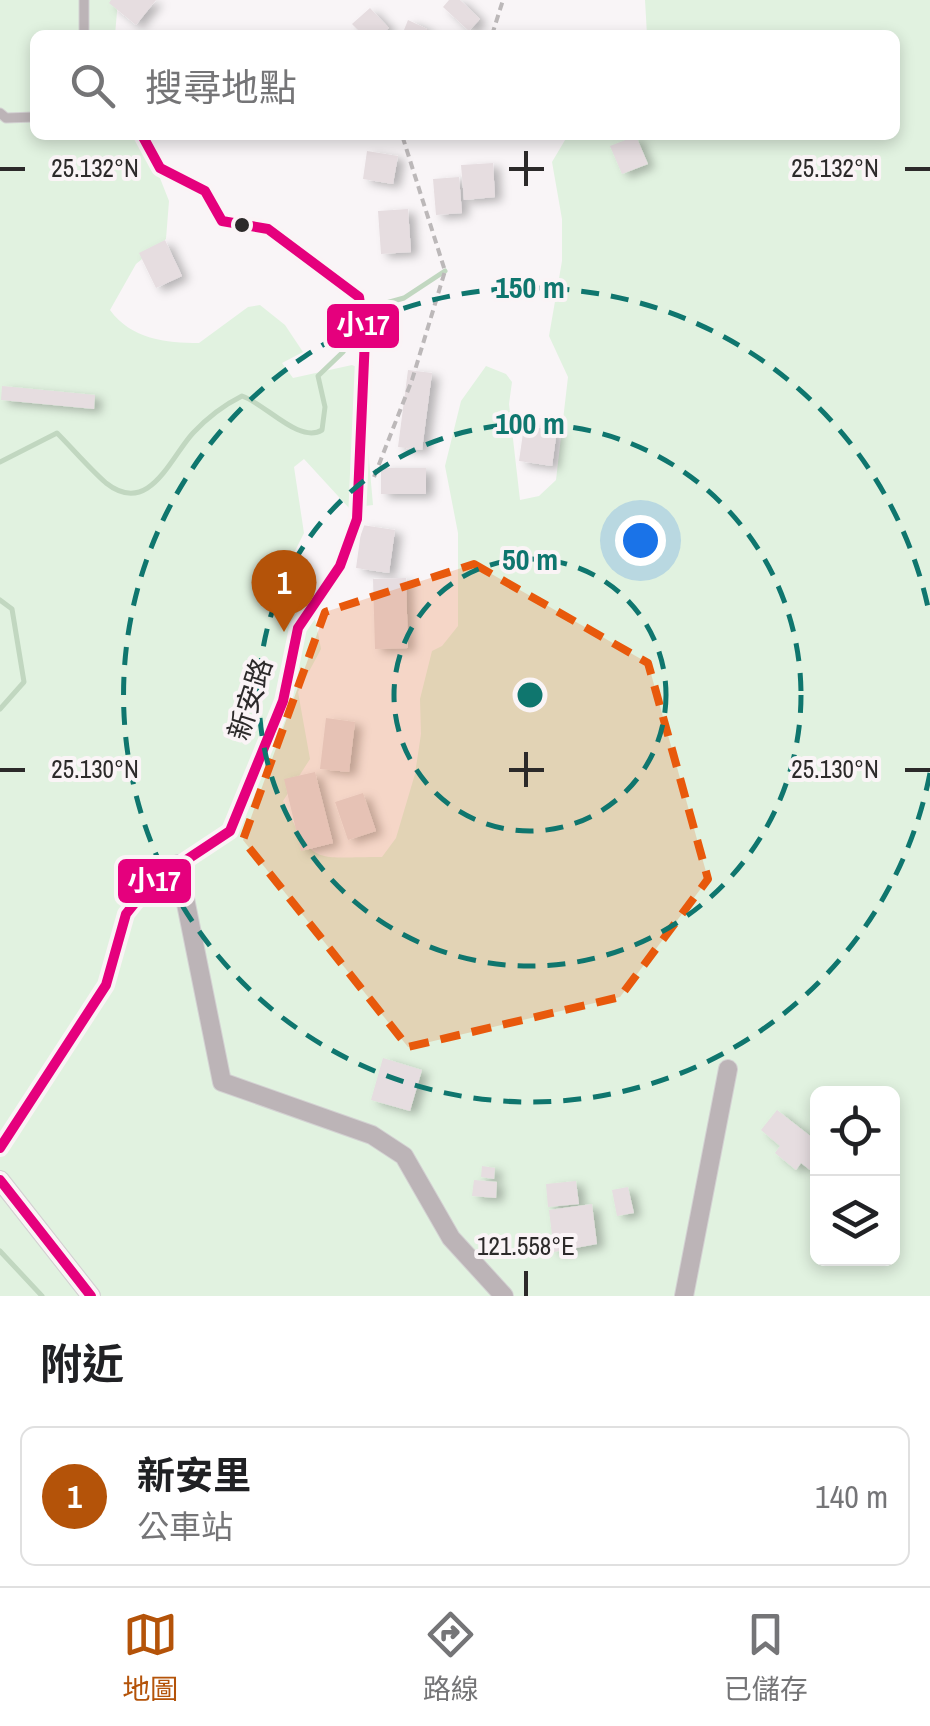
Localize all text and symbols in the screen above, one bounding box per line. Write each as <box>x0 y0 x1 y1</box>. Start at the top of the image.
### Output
search box <box>30 30 900 140</box>
icon: search <box>65 58 120 113</box>
text: 搜尋地點 <box>145 62 297 113</box>
text: 25.132°N <box>51 151 139 185</box>
text: 25.132°N <box>791 151 879 185</box>
unlabelled marker <box>232 215 252 235</box>
text: 150 m <box>495 267 565 307</box>
line badge: 小17 <box>325 302 401 350</box>
text: 小17 <box>336 306 390 344</box>
text: 100 m <box>495 403 565 443</box>
your location <box>615 515 666 566</box>
text: 50 m <box>502 539 558 579</box>
pin: 1 <box>252 550 316 632</box>
street label: 新安路 <box>219 653 281 745</box>
centre of rings <box>512 677 548 713</box>
text: 25.130°N <box>51 752 139 786</box>
text: 25.130°N <box>791 752 879 786</box>
line badge: 小17 <box>116 857 193 905</box>
text: 小17 <box>127 862 181 900</box>
map controls <box>810 1086 900 1266</box>
button: locate <box>810 1086 900 1176</box>
button: layers <box>810 1176 900 1266</box>
text: 121.558°E <box>477 1229 575 1263</box>
text: 附近 <box>40 1336 124 1392</box>
text: 新安里 <box>137 1450 251 1501</box>
text: 1 <box>67 1475 82 1518</box>
text: 140 m <box>815 1475 888 1518</box>
text: 公車站 <box>137 1505 233 1548</box>
tab: 地圖 <box>122 1607 178 1708</box>
tab: 路線 <box>423 1607 479 1708</box>
tab: 已儲存 <box>724 1607 808 1708</box>

